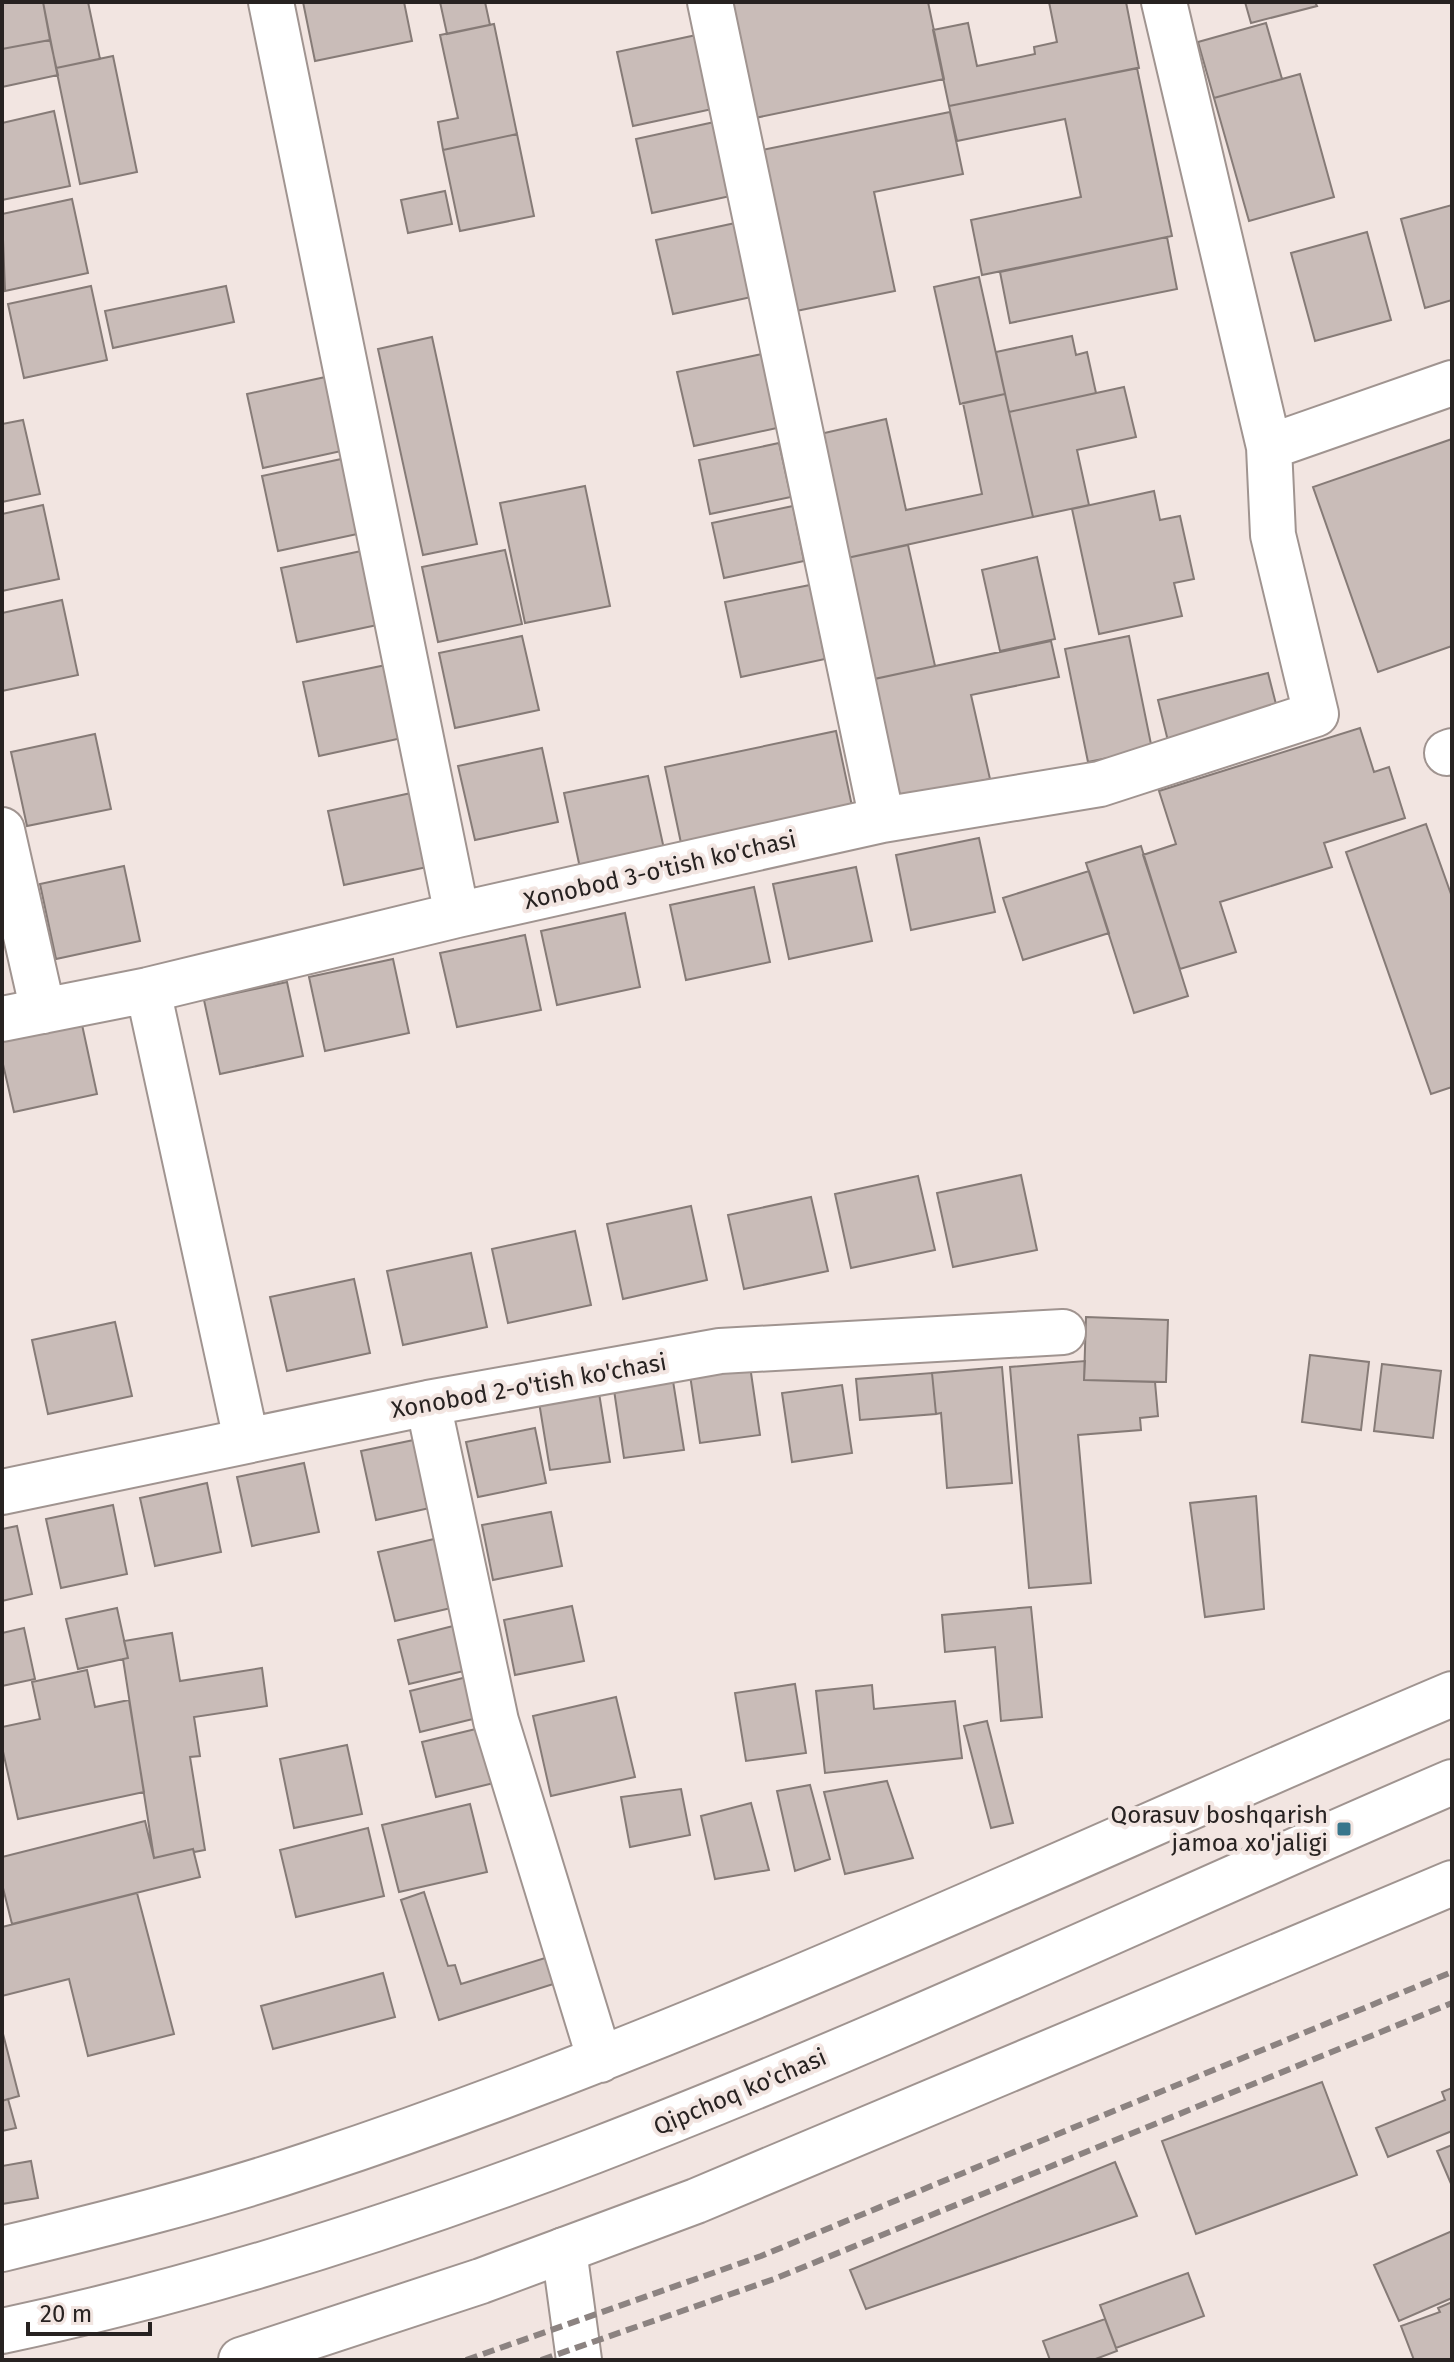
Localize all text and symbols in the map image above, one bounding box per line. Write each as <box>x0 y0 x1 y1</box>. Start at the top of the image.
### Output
street label: Xonobod 3-o'tish ko'chasi <box>521 825 799 915</box>
street label: Xonobod 2-o'tish ko'chasi <box>389 1348 669 1424</box>
place label: Qorasuv boshqarish jamoa xo'jaligi <box>1111 1801 1328 1857</box>
marker: Qorasuv boshqarish jamoa xo'jaligi <box>1335 1820 1353 1838</box>
street label: Qipchoq ko'chasi <box>649 2043 831 2141</box>
scale bar <box>28 2286 150 2336</box>
text: 20 m <box>40 2300 92 2328</box>

